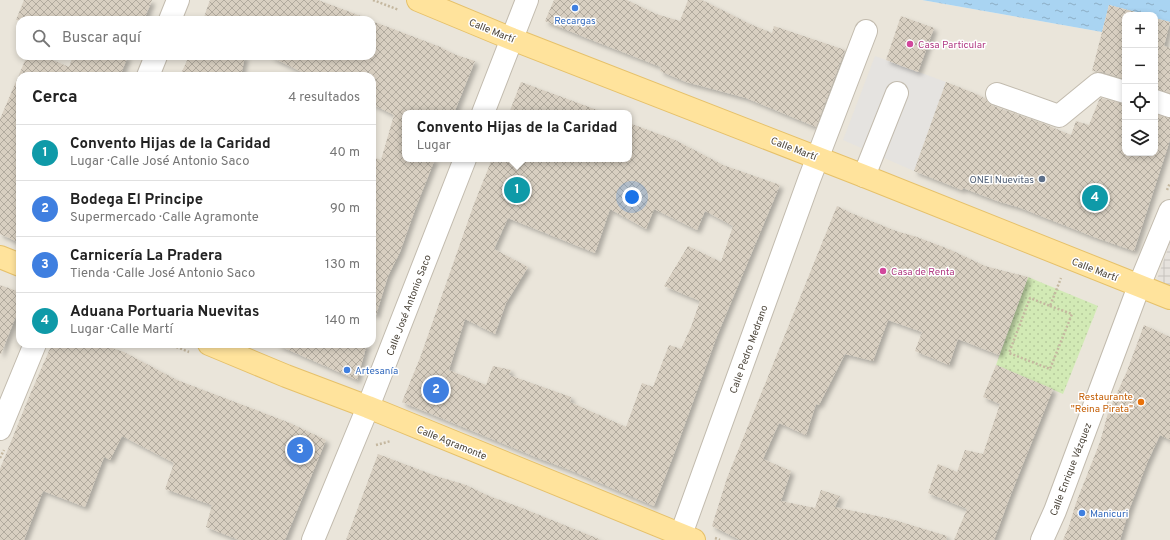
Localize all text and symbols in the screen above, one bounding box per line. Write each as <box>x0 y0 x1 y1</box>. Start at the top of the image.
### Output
marker: Recargas <box>570 3 580 13</box>
map controls <box>1122 12 1158 156</box>
button: + <box>1122 12 1158 48</box>
place label: Recargas <box>554 15 596 28</box>
search box <box>16 16 376 60</box>
street label: Calle Martí <box>467 16 518 47</box>
icon: search <box>30 27 52 49</box>
text: Buscar aquí <box>62 29 141 48</box>
marker: Casa Particular <box>905 39 915 49</box>
place label: Casa Particular <box>918 39 986 52</box>
button: − <box>1122 48 1158 84</box>
button: locate <box>1122 84 1158 120</box>
text: Cerca <box>32 87 78 109</box>
text: 4 resultados <box>288 90 360 106</box>
popup <box>402 110 632 162</box>
text: Convento Hijas de la Caridad <box>417 119 617 138</box>
button: layers <box>1122 120 1158 156</box>
text: Convento Hijas de la Caridad <box>70 135 271 154</box>
street label: Calle Martí <box>769 135 820 165</box>
text: Lugar <box>417 138 451 154</box>
text: 1 <box>42 145 48 161</box>
text: 40 m <box>330 145 360 161</box>
text: Lugar · Calle José Antonio Saco <box>70 154 249 170</box>
place label: ONEI Nuevitas <box>969 174 1034 187</box>
marker: ONEI Nuevitas <box>1037 174 1047 184</box>
pin: 1 <box>504 175 530 205</box>
pin: 4 <box>1082 183 1108 213</box>
your location <box>622 187 642 207</box>
text: Bodega El Principe <box>70 191 203 210</box>
text: 2 <box>41 201 49 217</box>
text: 90 m <box>330 201 360 217</box>
text: Supermercado · Calle Agramonte <box>70 210 259 226</box>
text: Carnicería La Pradera <box>70 247 222 266</box>
street label: Calle José Antonio Saco <box>384 253 435 358</box>
street label: Calle Martí <box>1070 256 1121 286</box>
text: 3 <box>41 257 49 273</box>
text: 130 m <box>325 257 360 273</box>
text: Tienda · Calle José Antonio Saco <box>70 266 255 282</box>
marker: Casa de Renta <box>878 266 888 276</box>
place label: Casa de Renta <box>891 266 955 279</box>
text: Aduana Portuaria Nuevitas <box>70 303 259 322</box>
street label: Calle Pedro Medrano <box>727 303 772 396</box>
text: 4 <box>41 313 49 329</box>
text: 140 m <box>325 313 360 329</box>
text: Lugar · Calle Martí <box>70 322 173 338</box>
marker: Artesanía <box>342 365 352 375</box>
place label: Artesanía <box>355 365 398 378</box>
pin: 2 <box>423 375 449 405</box>
place label: Restaurante "Reina Pirata" <box>1071 391 1133 416</box>
marker: Restaurante "Reina Pirata" <box>1136 397 1146 407</box>
street label: Calle Enrique Vázquez <box>1048 421 1095 518</box>
street label: Calle Agramonte <box>414 423 488 463</box>
pin: 3 <box>287 435 313 465</box>
marker: Manicuri <box>1077 508 1087 518</box>
place label: Manicuri <box>1090 508 1128 521</box>

